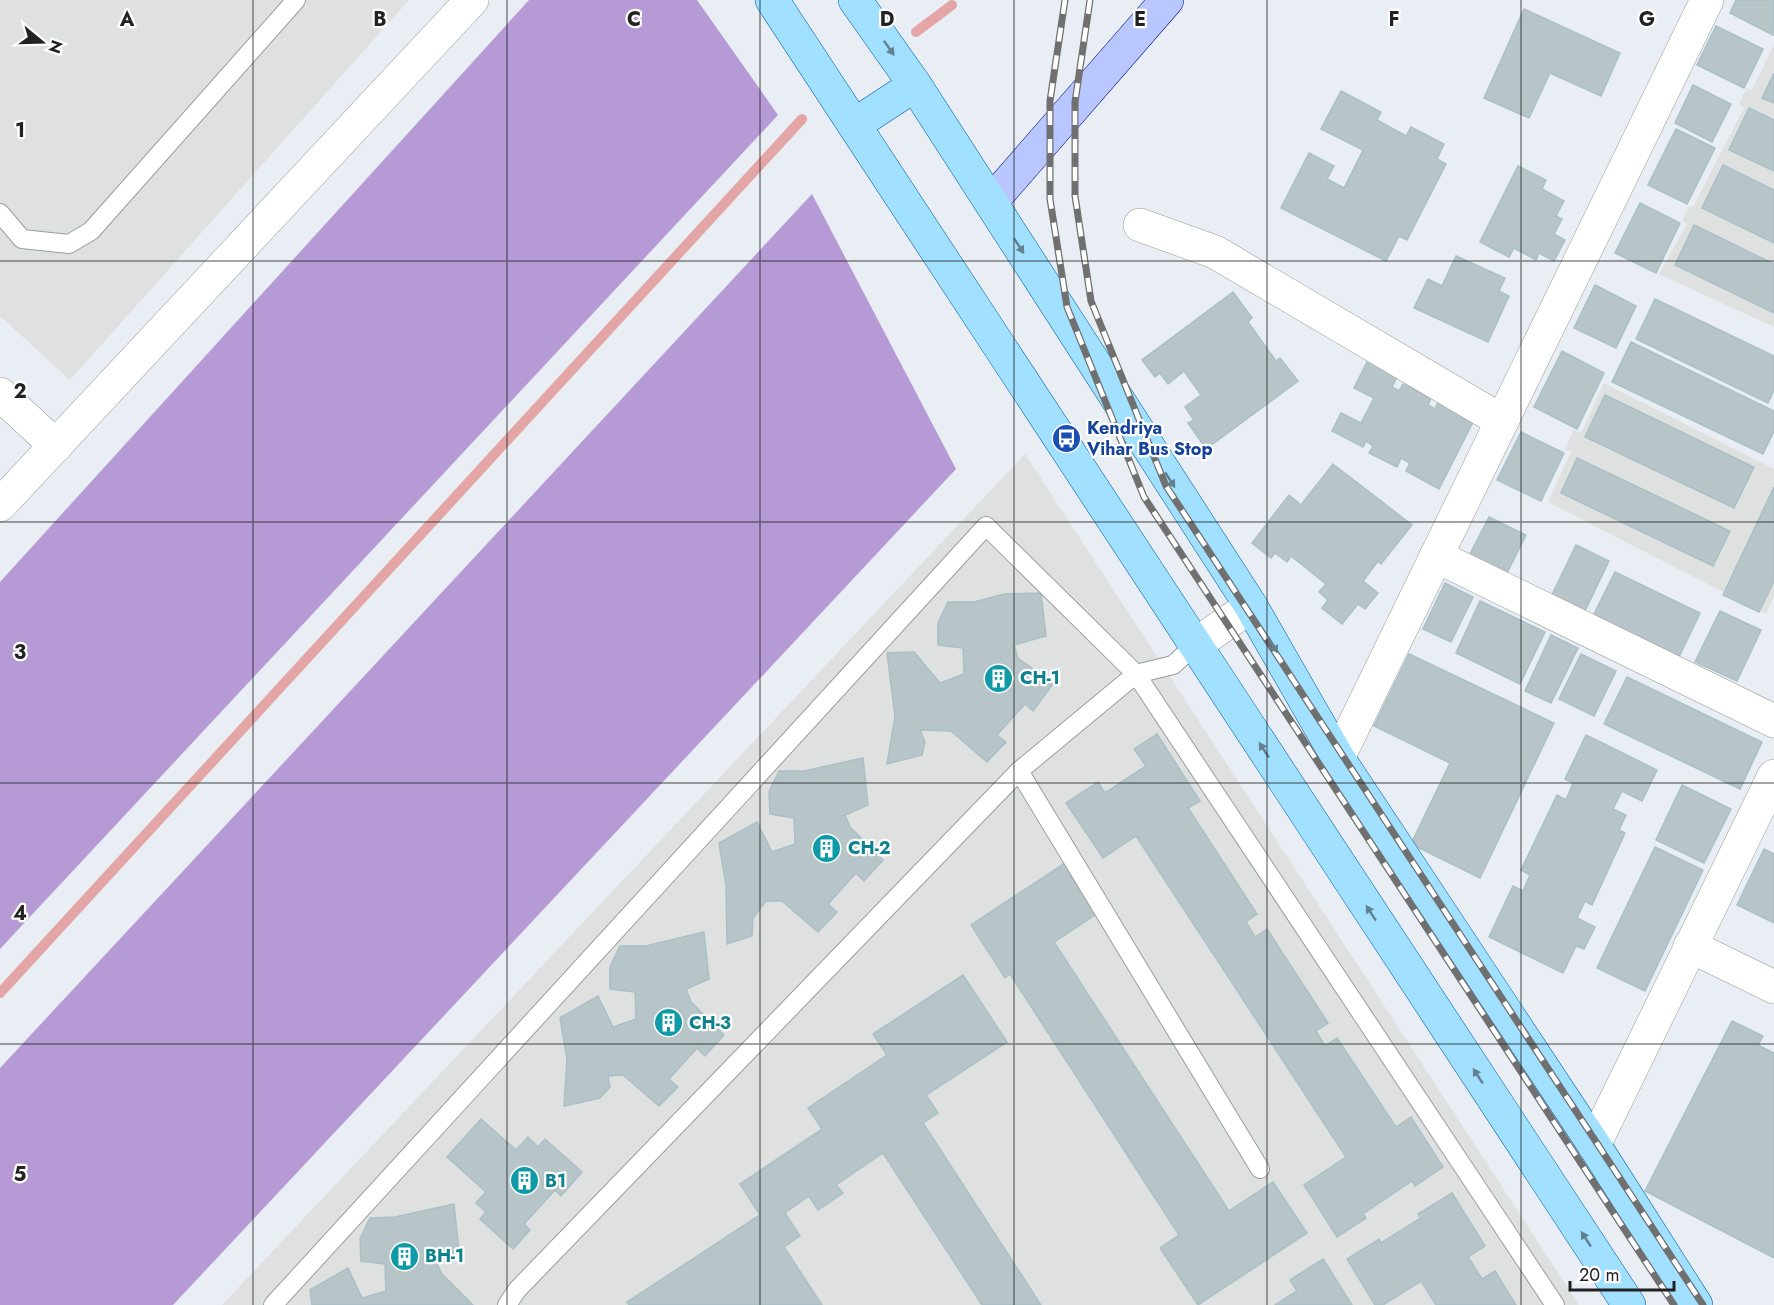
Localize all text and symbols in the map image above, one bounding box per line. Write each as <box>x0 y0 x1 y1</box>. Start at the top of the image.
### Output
text: A <box>119 5 135 34</box>
text: B <box>373 5 387 34</box>
text: C <box>627 5 641 34</box>
text: D <box>880 5 894 34</box>
text: E <box>1134 5 1146 34</box>
text: F <box>1388 5 1400 34</box>
text: G <box>1639 5 1655 34</box>
north arrow <box>12 12 72 72</box>
text: N <box>43 37 69 56</box>
one-way arrow <box>882 40 894 55</box>
text: 1 <box>15 116 25 145</box>
one-way arrow <box>1013 238 1024 254</box>
text: 2 <box>13 377 27 406</box>
place label: Kendriya Vihar Bus Stop <box>1086 415 1213 462</box>
bus stop icon: Kendriya Vihar Bus Stop <box>1050 422 1082 454</box>
one-way arrow <box>1164 472 1175 488</box>
one-way arrow <box>1268 637 1278 654</box>
text: 3 <box>14 638 26 667</box>
building icon: CH-1 <box>983 662 1015 694</box>
place label: CH-1 <box>1020 665 1060 691</box>
one-way arrow <box>1258 742 1269 758</box>
building icon: CH-2 <box>811 832 843 864</box>
place label: CH-2 <box>848 835 891 861</box>
text: 4 <box>13 899 27 928</box>
one-way arrow <box>1366 905 1377 921</box>
building icon: CH-3 <box>652 1007 684 1039</box>
place label: CH-3 <box>689 1010 731 1036</box>
one-way arrow <box>1473 1068 1484 1084</box>
text: 5 <box>14 1160 27 1189</box>
building icon: B1 <box>508 1165 540 1197</box>
place label: B1 <box>545 1168 566 1194</box>
one-way arrow <box>1580 1230 1591 1247</box>
building icon: BH-1 <box>388 1240 420 1272</box>
place label: BH-1 <box>425 1243 464 1269</box>
scale bar <box>1570 1254 1674 1292</box>
text: 20 m <box>1579 1262 1619 1288</box>

